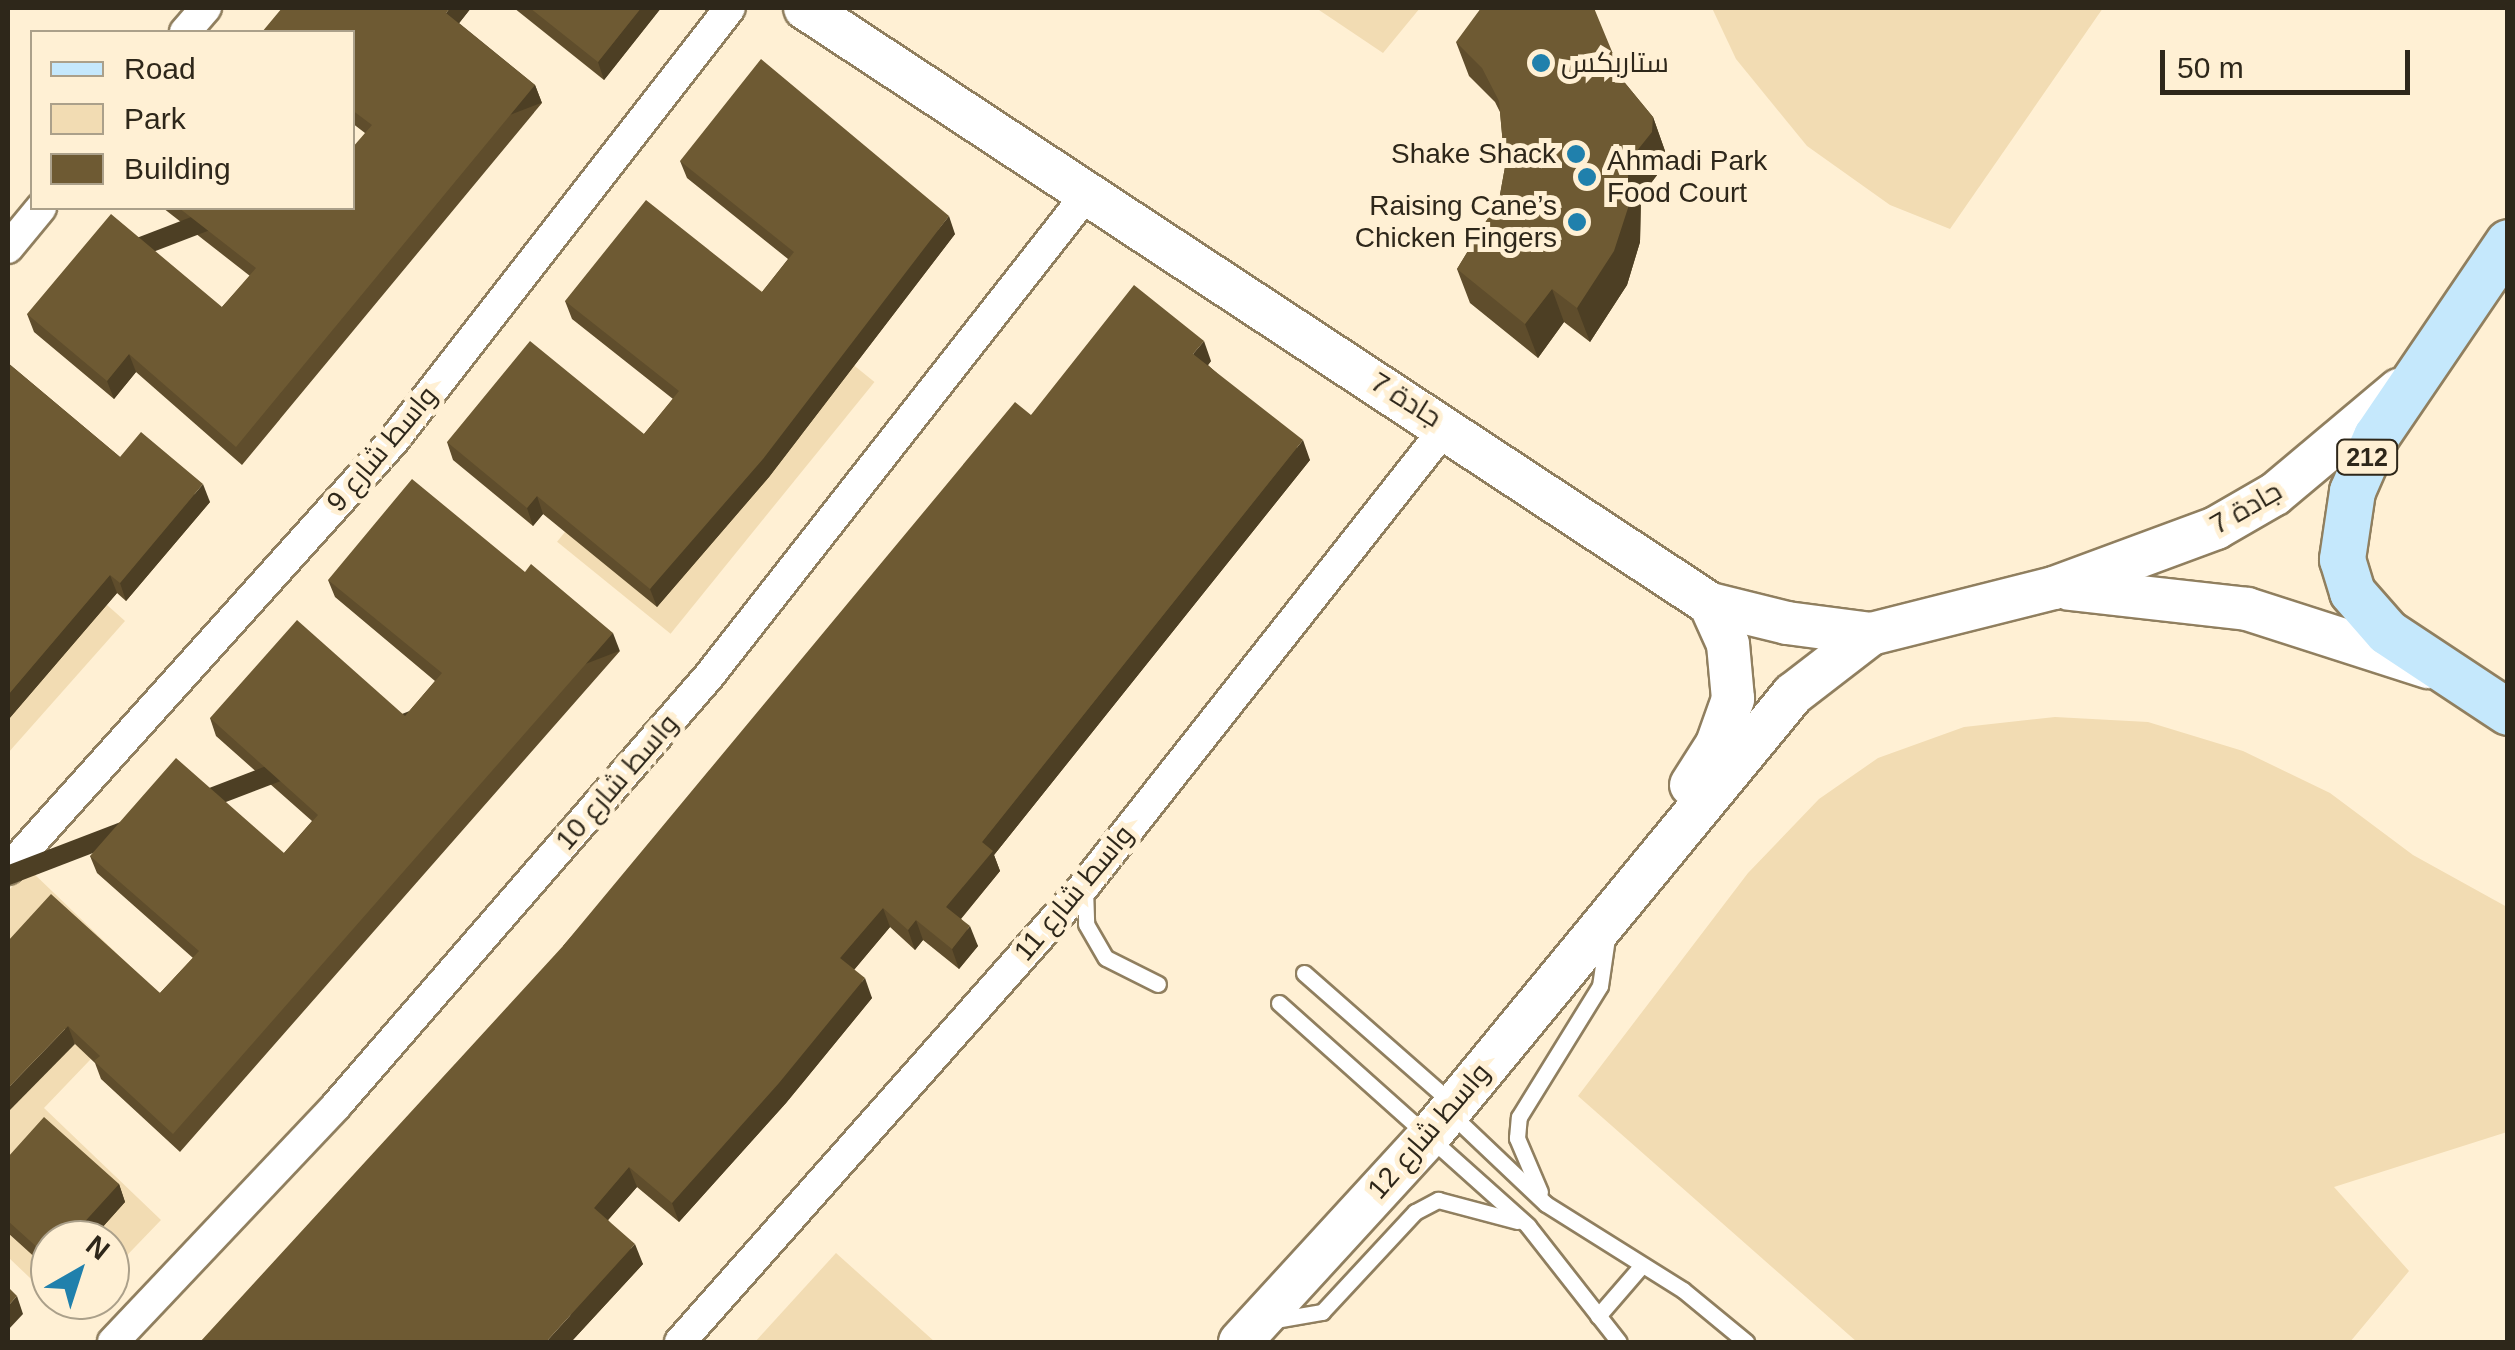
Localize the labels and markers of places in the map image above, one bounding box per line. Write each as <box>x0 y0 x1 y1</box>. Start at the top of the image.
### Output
place label: ستاربكس <box>1561 46 1669 80</box>
marker: ستاربكس <box>1530 52 1552 74</box>
place label: Shake Shack <box>1391 137 1556 171</box>
marker: Shake Shack <box>1565 143 1587 165</box>
place label: Ahmadi Park Food Court <box>1607 144 1767 210</box>
marker: Ahmadi Park Food Court <box>1576 166 1598 188</box>
place label: Raising Cane’s Chicken Fingers <box>1355 189 1557 255</box>
marker: Raising Cane’s Chicken Fingers <box>1566 211 1588 233</box>

